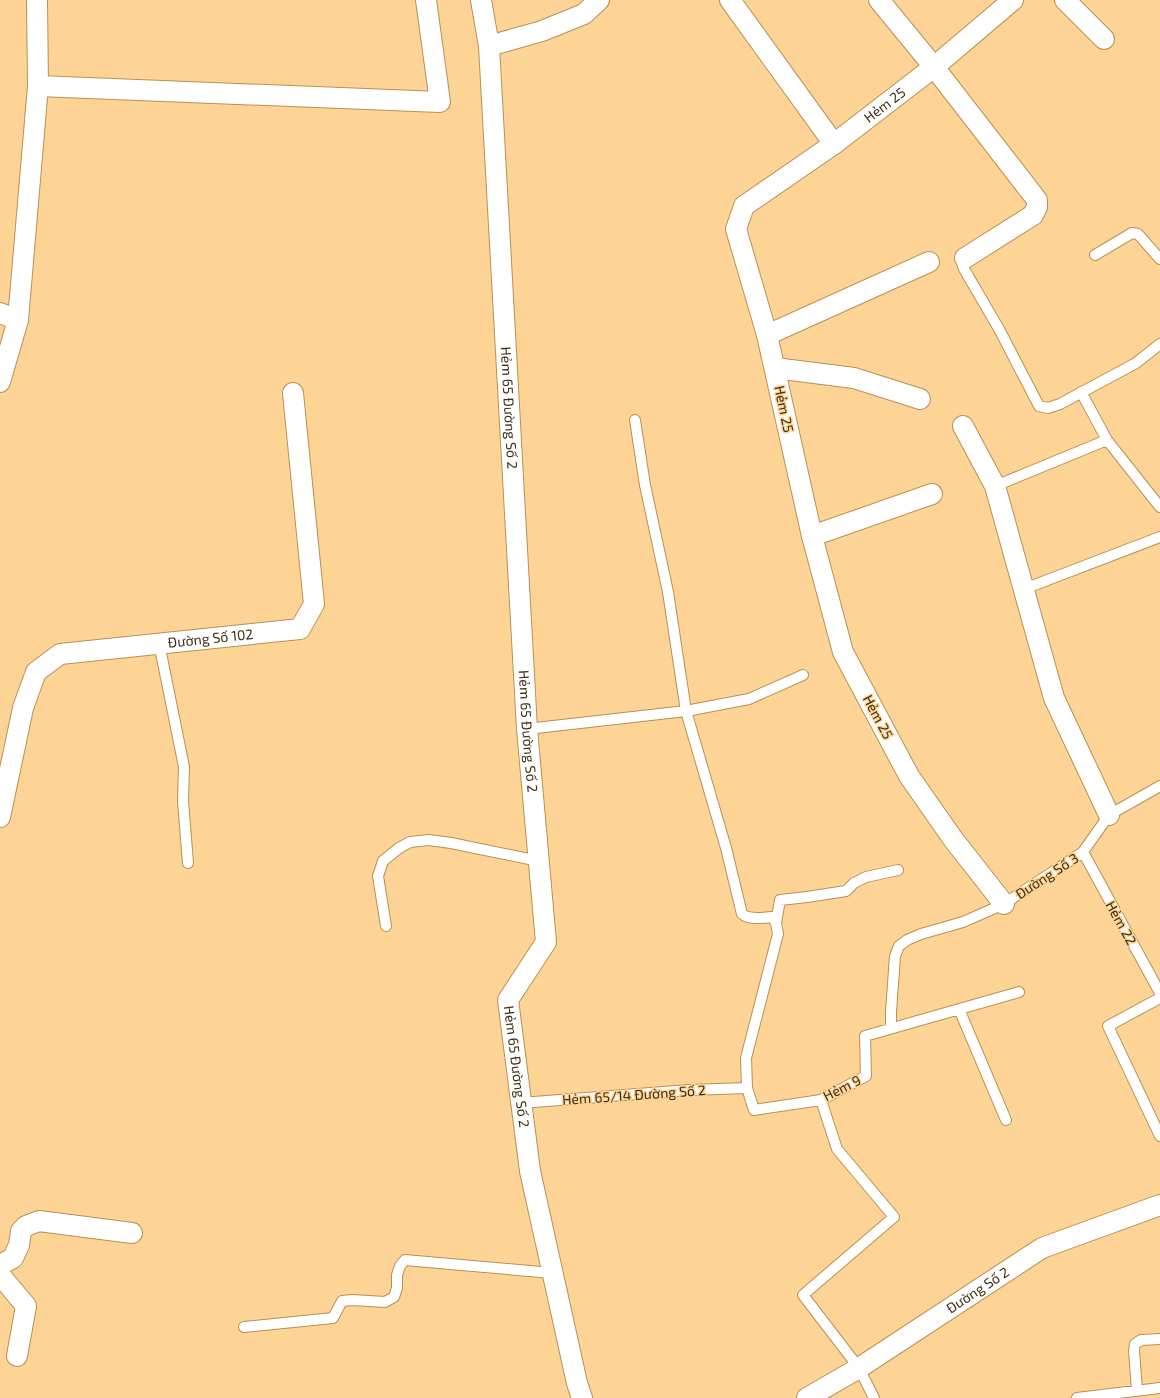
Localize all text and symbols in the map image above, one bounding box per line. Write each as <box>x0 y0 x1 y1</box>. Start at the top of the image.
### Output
street label: Hẻm 25 <box>860 83 908 126</box>
street label: Hẻm 65 Đường Số 2 <box>498 346 522 470</box>
street label: Hẻm 25 <box>771 384 798 434</box>
street label: Đường Số 102 <box>167 625 254 651</box>
street label: Hẻm 65 Đường Số 2 <box>516 670 542 793</box>
street label: Hẻm 25 <box>860 692 897 742</box>
street label: Đường Số 3 <box>1012 849 1081 902</box>
street label: Hẻm 22 <box>1102 898 1141 948</box>
street label: Hẻm 65 Đường Số 2 <box>501 1005 533 1129</box>
street label: Hẻm 9 <box>820 1071 864 1104</box>
street label: Hẻm 65/14 Đường Số 2 <box>562 1081 707 1108</box>
street label: Đường Số 2 <box>943 1263 1012 1317</box>

